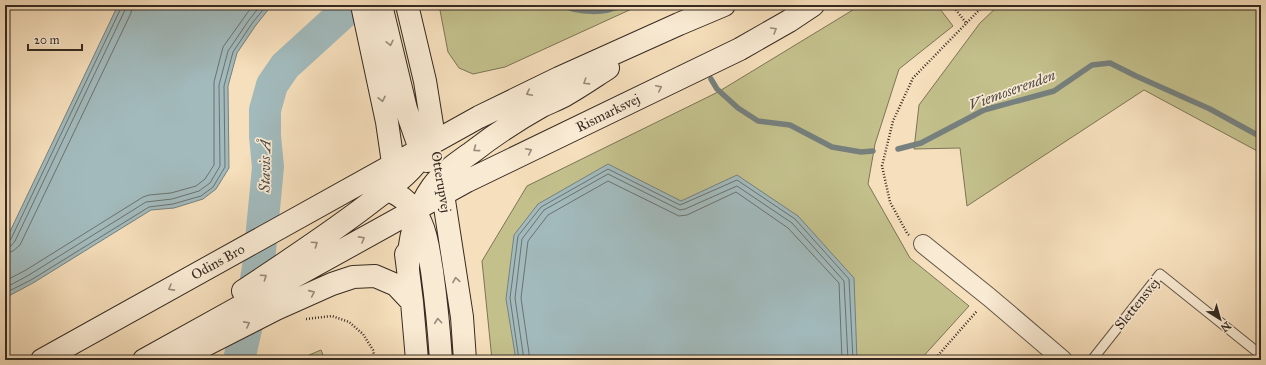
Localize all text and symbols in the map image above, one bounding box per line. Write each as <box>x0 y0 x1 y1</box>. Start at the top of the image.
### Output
scale bar <box>28 26 82 52</box>
one-way arrow <box>770 27 777 34</box>
text: 20 m <box>34 33 60 47</box>
one-way arrow <box>386 40 394 46</box>
water label: Viemoserenden <box>966 66 1058 114</box>
one-way arrow <box>584 77 591 84</box>
one-way arrow <box>655 86 662 93</box>
one-way arrow <box>525 88 533 95</box>
street label: Rismarksvej <box>573 90 643 136</box>
one-way arrow <box>378 96 386 102</box>
water label: Stavis Å <box>255 138 274 193</box>
one-way arrow <box>473 144 480 151</box>
one-way arrow <box>525 148 533 156</box>
street label: Otterupvej <box>427 150 455 214</box>
one-way arrow <box>358 237 366 244</box>
street label: Odins Bro <box>188 240 248 284</box>
one-way arrow <box>311 241 318 249</box>
one-way arrow <box>260 274 267 282</box>
street label: Slettensvej <box>1111 275 1163 333</box>
one-way arrow <box>453 276 461 283</box>
one-way arrow <box>168 283 175 291</box>
one-way arrow <box>308 290 315 298</box>
north arrow <box>1200 299 1240 339</box>
one-way arrow <box>433 318 442 324</box>
text: N <box>1218 319 1233 335</box>
one-way arrow <box>243 321 251 329</box>

